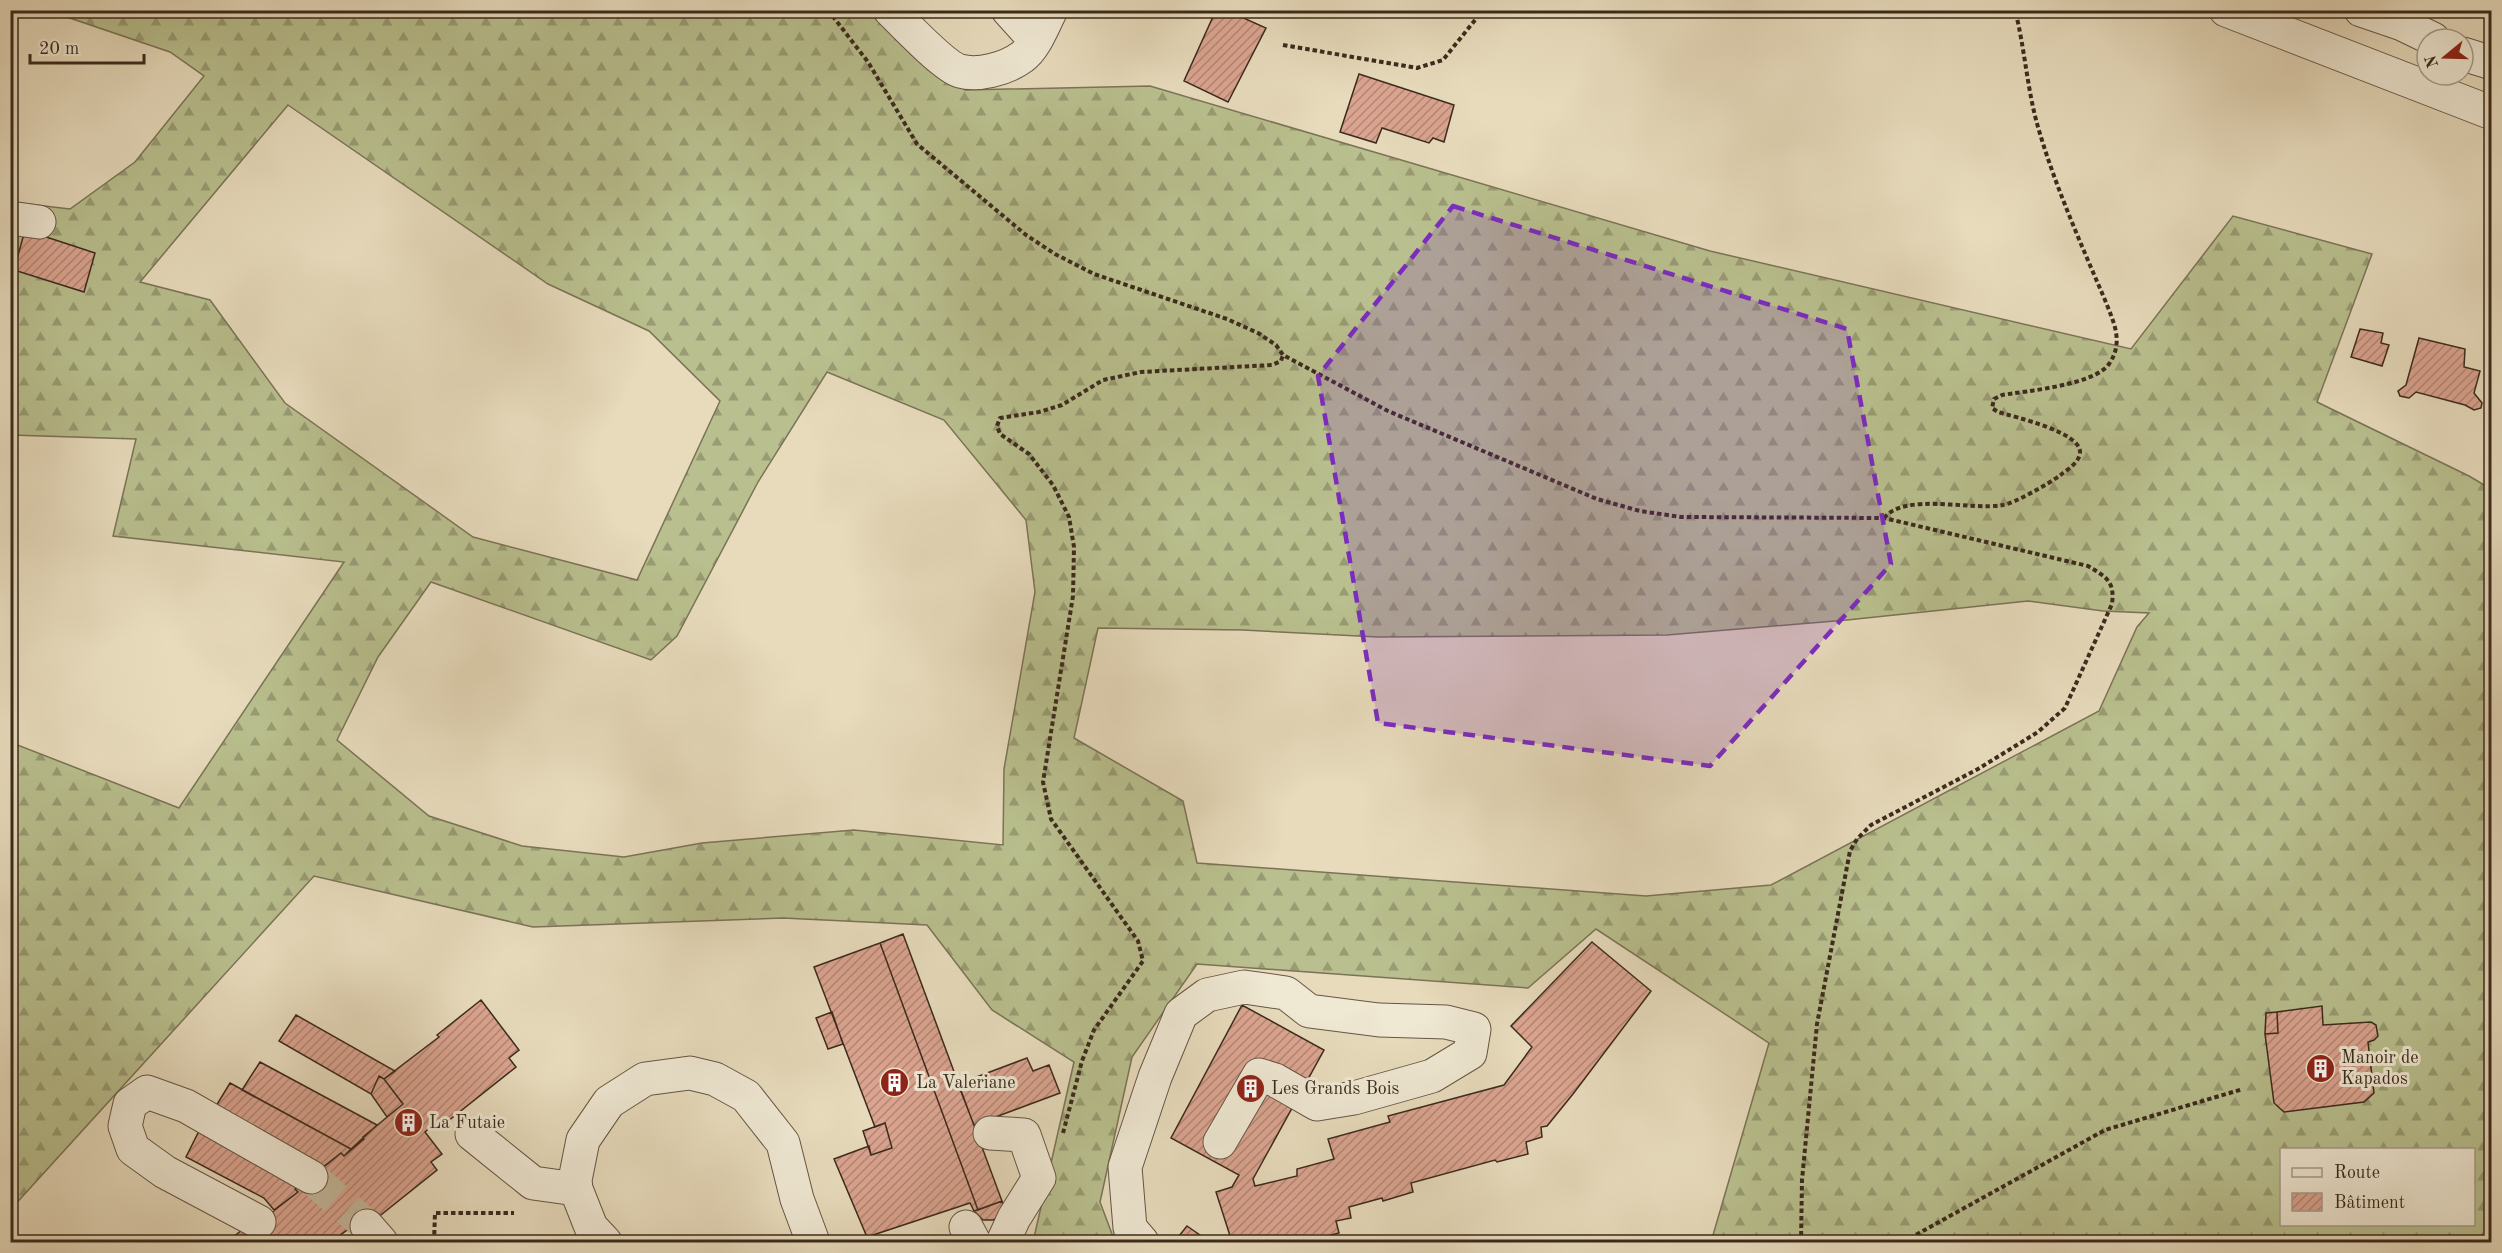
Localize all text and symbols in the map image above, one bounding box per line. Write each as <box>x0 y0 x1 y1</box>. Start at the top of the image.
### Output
scale bar <box>30 27 144 65</box>
north arrow <box>2415 27 2475 87</box>
text: 20 m <box>39 40 79 58</box>
text: N <box>2423 52 2442 70</box>
place label: Manoir de Kapados <box>2341 1049 2419 1088</box>
building icon: Manoir de Kapados <box>2304 1052 2336 1084</box>
building icon: La Valeriane <box>879 1067 911 1099</box>
building icon: Les Grands Bois <box>1234 1073 1266 1105</box>
place label: La Valeriane <box>916 1074 1016 1092</box>
place label: Les Grands Bois <box>1271 1080 1400 1098</box>
building icon: La Futaie <box>392 1107 424 1139</box>
place label: La Futaie <box>429 1114 505 1132</box>
legend <box>2280 1148 2475 1226</box>
text: Route <box>2334 1164 2380 1182</box>
text: Bâtiment <box>2334 1194 2405 1212</box>

